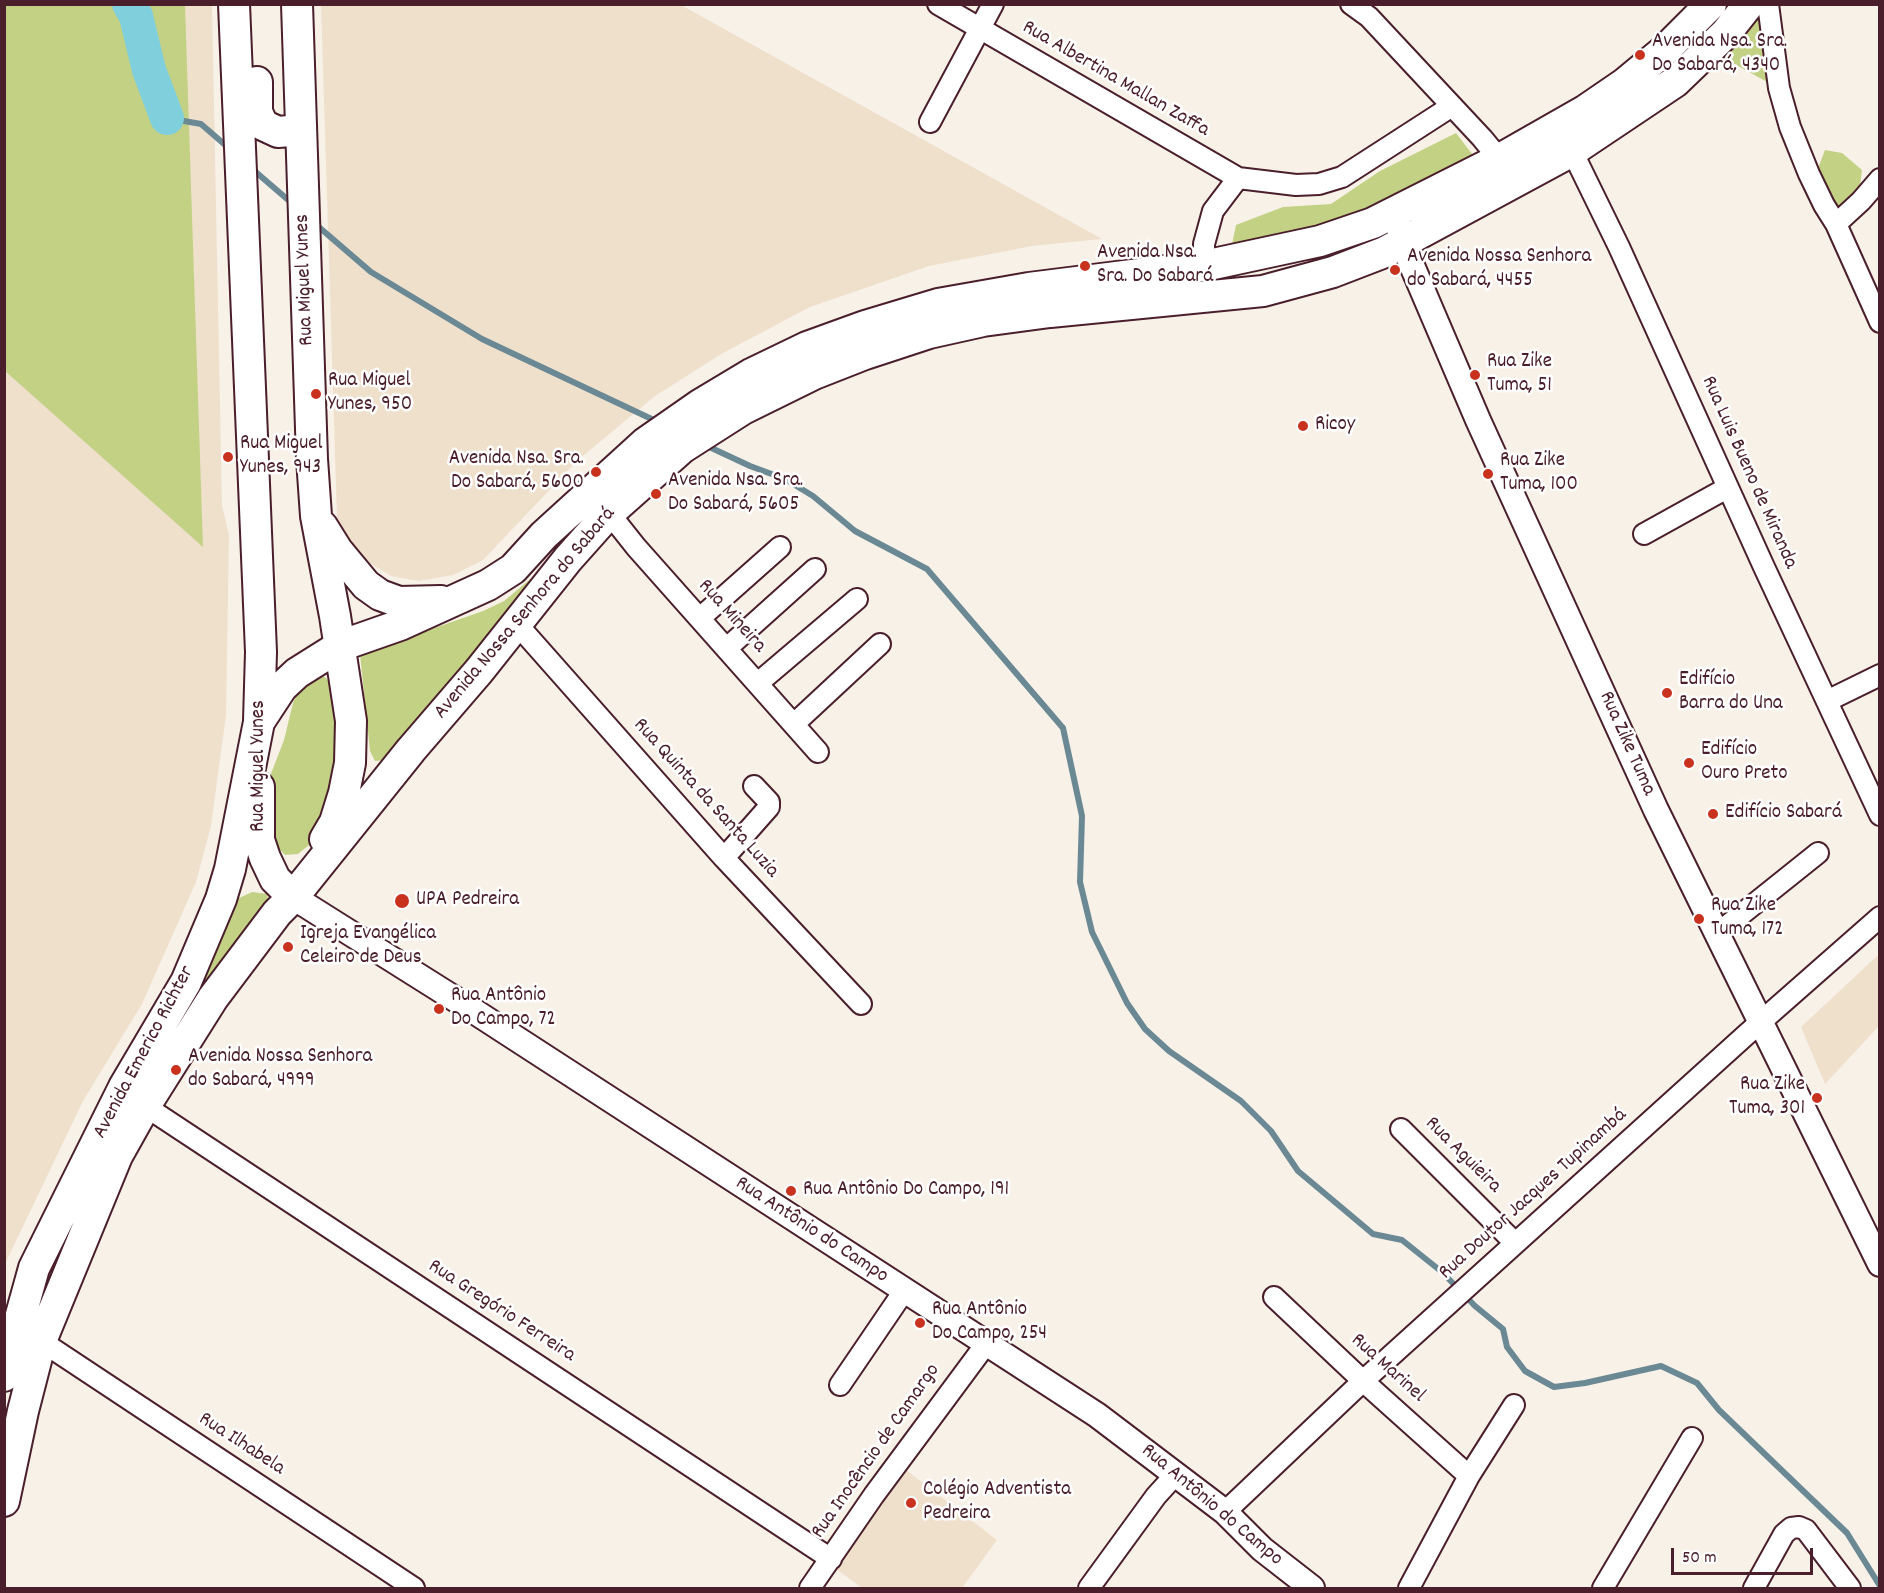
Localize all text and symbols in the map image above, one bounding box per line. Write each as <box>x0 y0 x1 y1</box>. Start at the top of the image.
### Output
street label: Rua Albertina Mallan Zaffa <box>1017 16 1213 144</box>
place label: Avenida Nsa. Sra. Do Sabará, 4340 <box>1652 30 1787 80</box>
marker: Avenida Nsa. Sra. Do Sabará, 4340 <box>1633 48 1647 62</box>
street label: Rua Miguel Yunes <box>291 214 321 346</box>
place label: Avenida Nsa. Sra. Do Sabará <box>1097 241 1214 291</box>
place label: Avenida Nossa Senhora do Sabará, 4455 <box>1407 245 1591 295</box>
marker: Avenida Nsa. Sra. Do Sabará <box>1078 259 1092 273</box>
marker: Avenida Nossa Senhora do Sabará, 4455 <box>1388 263 1402 277</box>
place label: Rua Zike Tuma, 51 <box>1487 350 1552 400</box>
marker: Rua Zike Tuma, 51 <box>1468 368 1482 382</box>
place label: Rua Miguel Yunes, 950 <box>328 369 412 419</box>
street label: Rua Luis Bueno de Miranda <box>1694 373 1802 573</box>
marker: Rua Miguel Yunes, 950 <box>309 387 323 401</box>
place label: Ricoy <box>1315 413 1355 439</box>
marker: Ricoy <box>1296 419 1310 433</box>
place label: Rua Miguel Yunes, 943 <box>240 432 323 482</box>
place label: Avenida Nsa. Sra. Do Sabará, 5600 <box>449 447 584 497</box>
place label: Rua Zike Tuma, 100 <box>1500 449 1578 499</box>
marker: Rua Miguel Yunes, 943 <box>221 450 235 464</box>
marker: Avenida Nsa. Sra. Do Sabará, 5600 <box>589 465 603 479</box>
marker: Rua Zike Tuma, 100 <box>1481 467 1495 481</box>
place label: Avenida Nsa. Sra. Do Sabará, 5605 <box>668 469 803 519</box>
marker: Avenida Nsa. Sra. Do Sabará, 5605 <box>649 487 663 501</box>
street label: Avenida Nossa Senhora do Sabará <box>430 503 622 725</box>
street label: Rua Mineira <box>691 575 771 659</box>
place label: Edifício Barra do Una <box>1679 668 1783 718</box>
marker: Edifício Barra do Una <box>1660 686 1674 700</box>
street label: Rua Zike Tuma <box>1592 688 1660 800</box>
street label: Rua Miguel Yunes <box>247 700 273 832</box>
street label: Rua Quinta da Santa Luzia <box>627 714 783 884</box>
place label: Edifício Ouro Preto <box>1701 738 1788 788</box>
marker: Edifício Ouro Preto <box>1682 756 1696 770</box>
place label: Edifício Sabará <box>1725 801 1842 827</box>
marker: Edifício Sabará <box>1706 807 1720 821</box>
place label: UPA Pedreira <box>416 888 519 914</box>
marker: UPA Pedreira <box>393 892 411 910</box>
place label: Rua Zike Tuma, 172 <box>1711 894 1783 944</box>
marker: Rua Zike Tuma, 172 <box>1692 912 1706 926</box>
place label: Igreja Evangélica Celeiro de Deus <box>300 922 436 972</box>
marker: Igreja Evangélica Celeiro de Deus <box>281 940 295 954</box>
street label: Avenida Emerico Richter <box>89 962 201 1144</box>
place label: Rua Antônio Do Campo, 72 <box>451 984 556 1034</box>
marker: Rua Antônio Do Campo, 72 <box>432 1002 446 1016</box>
place label: Avenida Nossa Senhora do Sabará, 4999 <box>188 1045 372 1095</box>
marker: Avenida Nossa Senhora do Sabará, 4999 <box>169 1063 183 1077</box>
place label: Rua Zike Tuma, 301 <box>1729 1073 1805 1123</box>
marker: Rua Zike Tuma, 301 <box>1810 1091 1824 1105</box>
street label: Rua Doutor Jacques Tupinambá <box>1435 1104 1633 1286</box>
street label: Rua Aguieira <box>1418 1112 1506 1200</box>
street label: Rua Antônio do Campo <box>730 1172 892 1290</box>
place label: Rua Antônio Do Campo, 191 <box>803 1178 1009 1204</box>
marker: Rua Antônio Do Campo, 191 <box>784 1184 798 1198</box>
street label: Rua Gregório Ferreira <box>423 1255 579 1369</box>
place label: Rua Antônio Do Campo, 254 <box>932 1298 1047 1348</box>
marker: Rua Antônio Do Campo, 254 <box>913 1316 927 1330</box>
street label: Rua Marinel <box>1345 1329 1429 1409</box>
street label: Rua Inocêncio de Camargo <box>807 1360 947 1544</box>
street label: Rua Ilhabela <box>193 1408 289 1482</box>
street label: Rua Antônio do Campo <box>1135 1439 1287 1573</box>
place label: Colégio Adventista Pedreira <box>923 1478 1071 1528</box>
marker: Colégio Adventista Pedreira <box>904 1496 918 1510</box>
scale bar <box>1674 1536 1816 1574</box>
text: 50 m <box>1682 1546 1717 1571</box>

